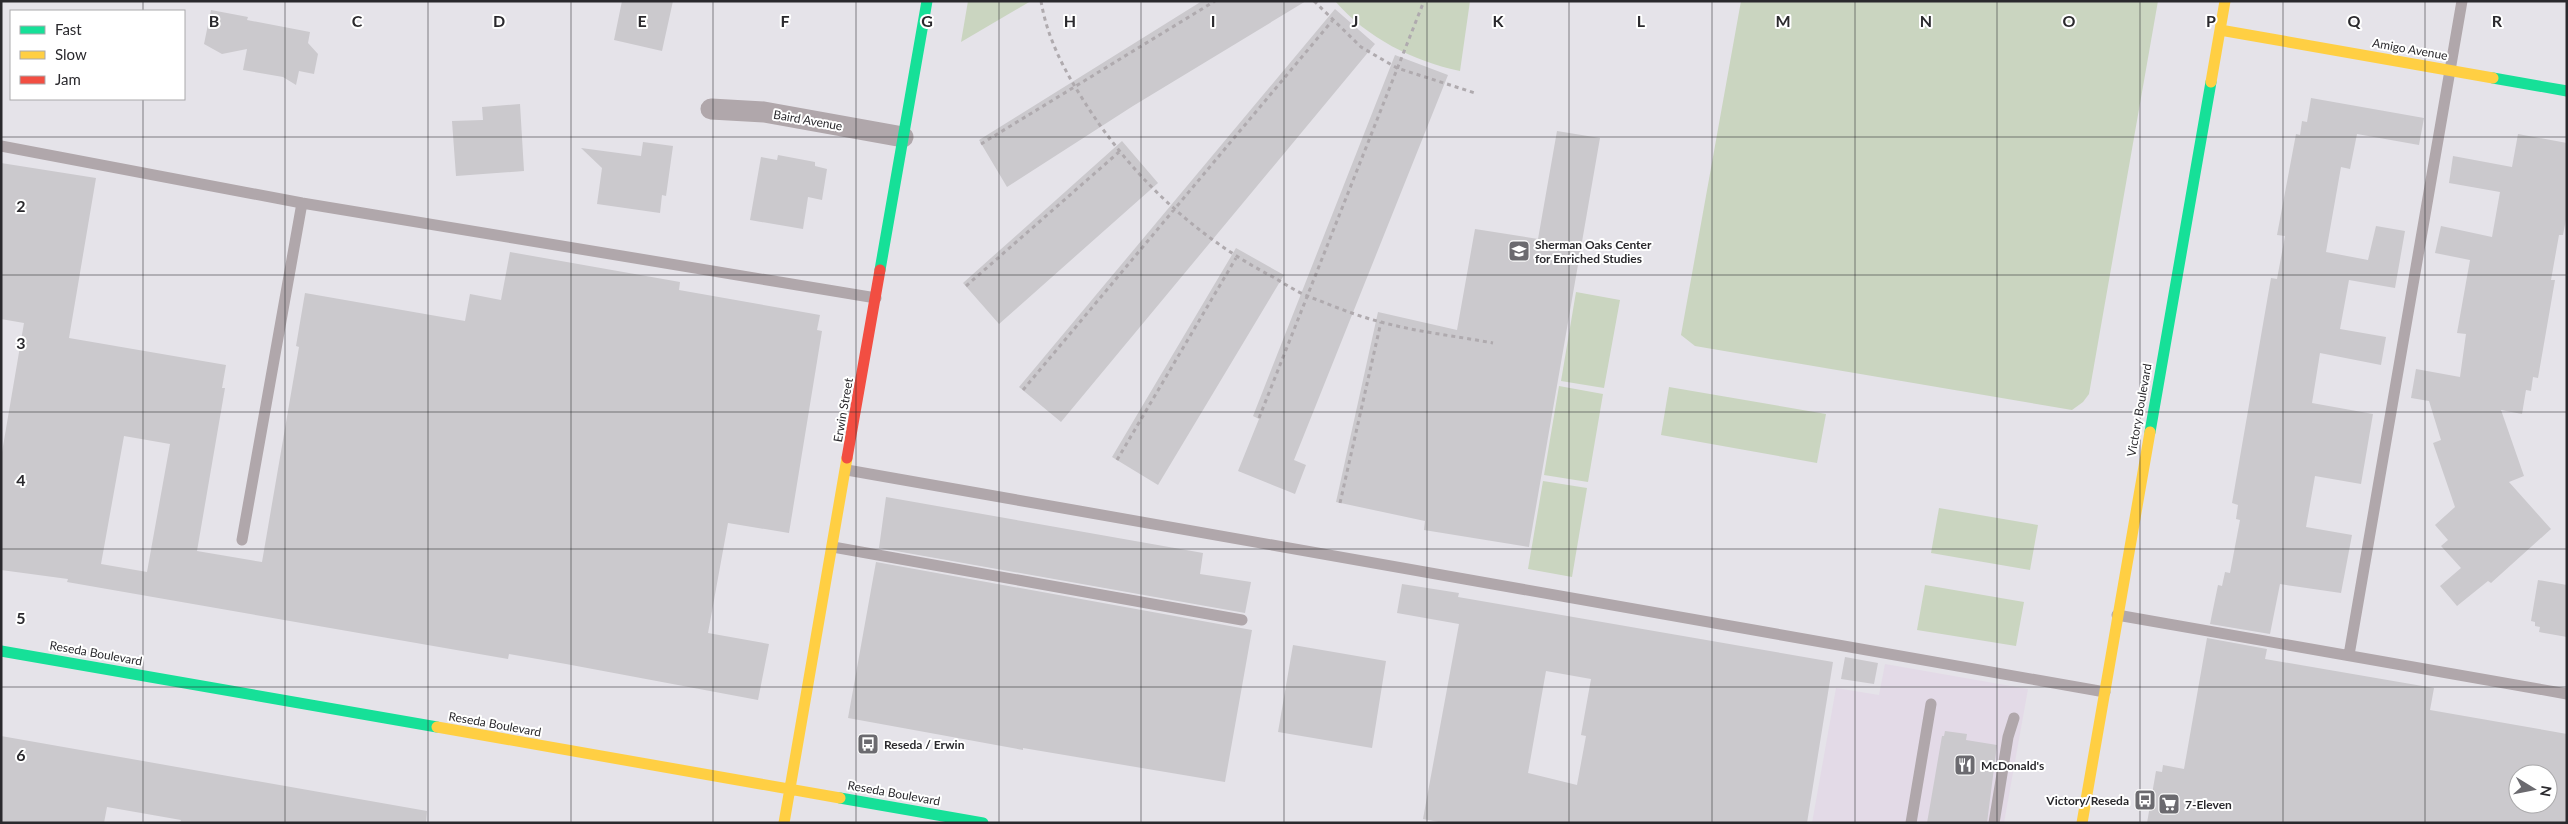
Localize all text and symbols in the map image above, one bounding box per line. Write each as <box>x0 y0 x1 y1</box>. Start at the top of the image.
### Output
legend <box>10 10 185 100</box>
text: B <box>209 11 219 30</box>
text: C <box>352 11 363 30</box>
text: D <box>493 11 505 30</box>
text: E <box>637 11 647 30</box>
text: F <box>780 11 790 30</box>
text: G <box>921 11 933 30</box>
text: H <box>1064 11 1076 30</box>
text: I <box>1211 11 1215 30</box>
text: J <box>1352 11 1358 30</box>
text: K <box>1493 11 1505 30</box>
text: L <box>1637 11 1646 30</box>
text: M <box>1775 11 1791 30</box>
text: N <box>1920 11 1932 30</box>
text: O <box>2063 11 2076 30</box>
text: P <box>2206 11 2216 30</box>
text: Q <box>2348 11 2361 30</box>
text: R <box>2492 11 2503 30</box>
text: Fast <box>55 20 82 38</box>
street label: Amigo Avenue <box>2371 35 2449 63</box>
text: Slow <box>55 45 87 63</box>
text: Jam <box>55 70 81 88</box>
street label: Baird Avenue <box>772 107 844 133</box>
text: 2 <box>16 196 26 215</box>
place label: Sherman Oaks Center for Enriched Studies <box>1535 237 1652 266</box>
school or university icon: Sherman Oaks Center for Enriched Studies <box>1507 239 1531 263</box>
text: 3 <box>16 333 26 352</box>
street label: Victory Boulevard <box>2123 362 2155 458</box>
street label: Erwin Street <box>830 376 856 443</box>
text: 4 <box>16 470 26 489</box>
text: 5 <box>16 608 26 627</box>
street label: Reseda Boulevard <box>48 637 144 669</box>
street label: Reseda Boulevard <box>447 708 543 740</box>
bus stop icon: Reseda / Erwin <box>856 732 880 756</box>
place label: Reseda / Erwin <box>884 737 965 752</box>
text: 6 <box>16 745 26 764</box>
restaurant icon: McDonald's <box>1953 753 1977 777</box>
place label: McDonald's <box>1981 758 2044 773</box>
north arrow <box>2508 764 2558 814</box>
street label: Reseda Boulevard <box>846 777 942 809</box>
text: N <box>2537 785 2556 798</box>
bus stop icon: Victory/Reseda <box>2133 788 2157 812</box>
supermarket icon: 7-Eleven <box>2157 792 2181 816</box>
place label: Victory/Reseda <box>2045 793 2129 808</box>
place label: 7-Eleven <box>2185 797 2232 812</box>

